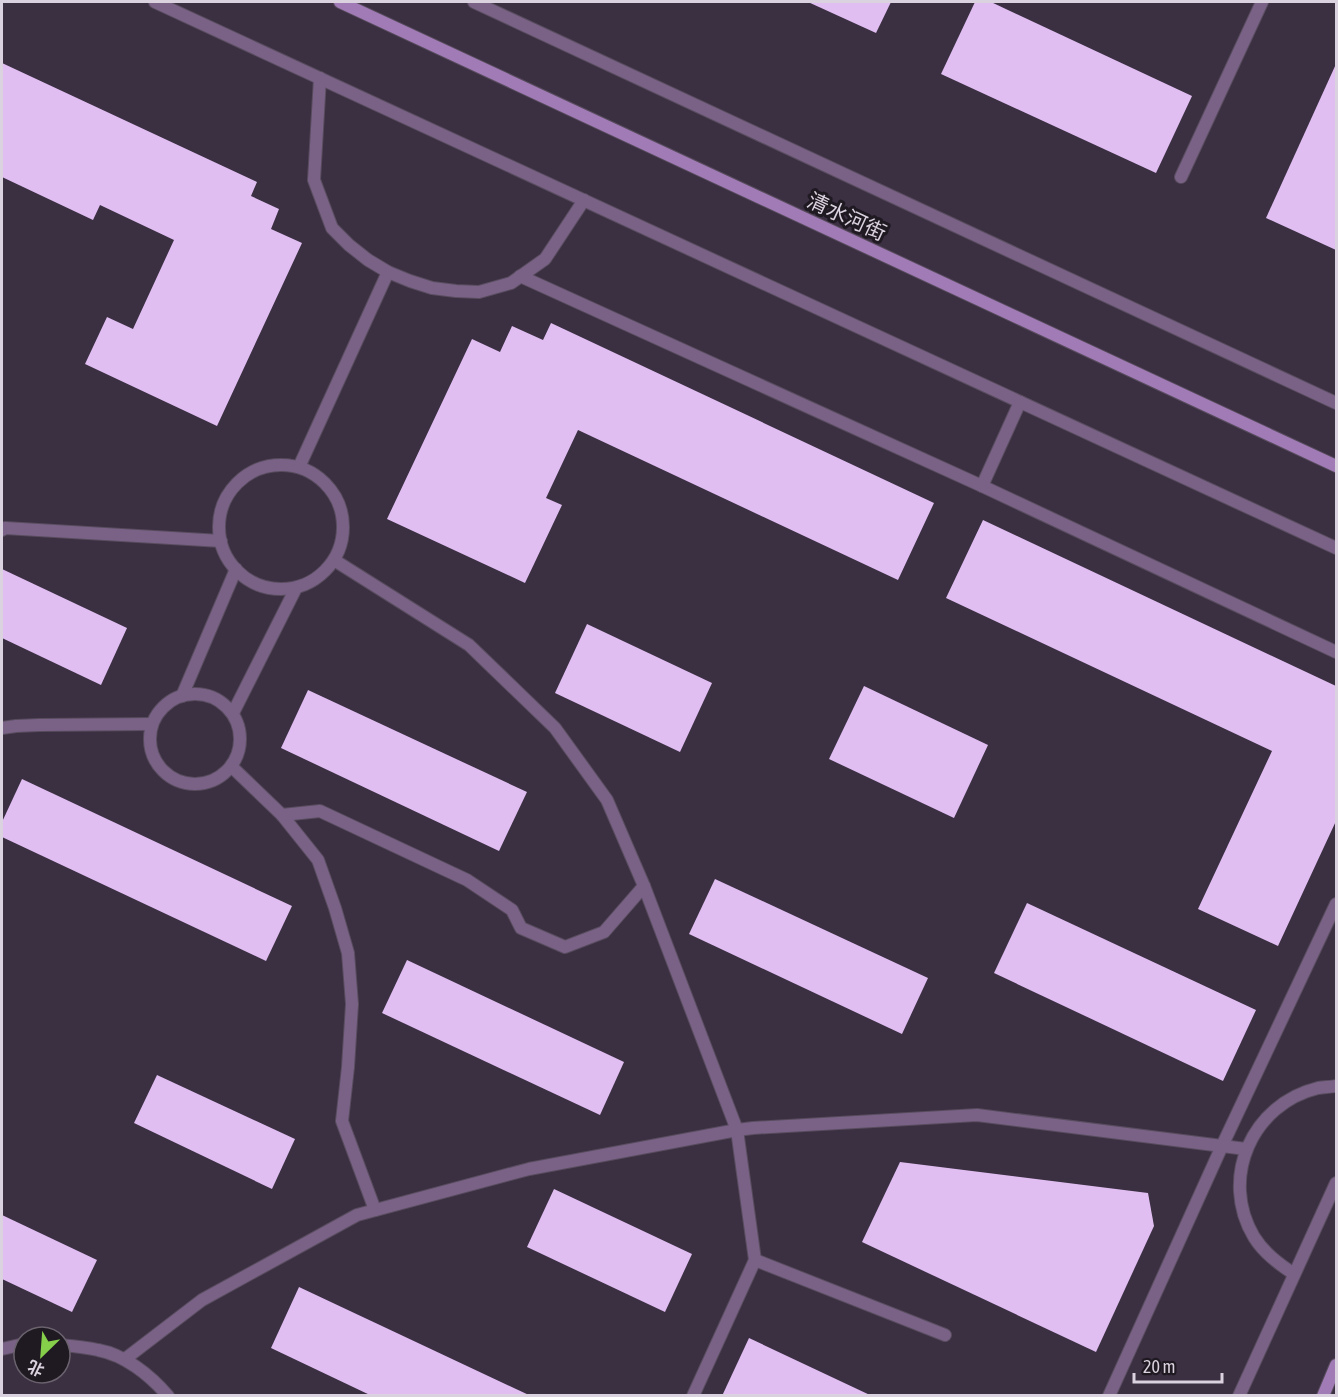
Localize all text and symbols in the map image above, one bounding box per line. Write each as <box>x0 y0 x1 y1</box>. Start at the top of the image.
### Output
street label: 清水河街 <box>804 187 890 245</box>
north arrow <box>12 1325 72 1385</box>
scale bar <box>1134 1346 1222 1384</box>
text: 20 m <box>1143 1356 1175 1377</box>
text: 北 <box>25 1357 47 1380</box>

